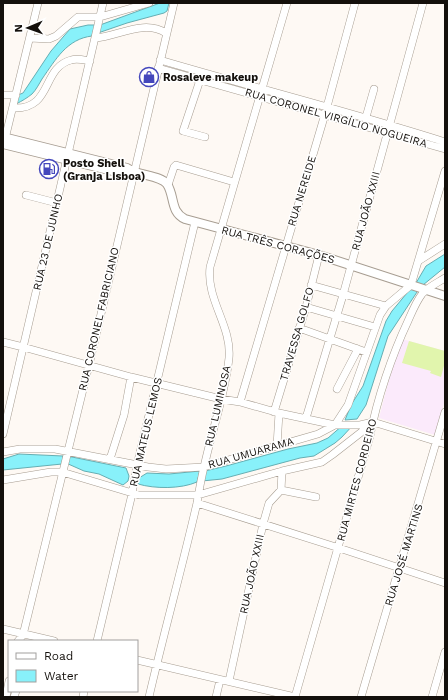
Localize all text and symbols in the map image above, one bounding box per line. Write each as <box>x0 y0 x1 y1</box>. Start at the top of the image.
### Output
north arrow <box>8 8 48 48</box>
text: N <box>12 24 25 33</box>
shop icon: Rosaleve makeup <box>138 66 160 88</box>
place label: Rosaleve makeup <box>163 71 258 84</box>
street label: RUA CORONEL VIRGÍLIO NOGUEIRA <box>243 85 429 150</box>
street label: RUA NEREIDE <box>285 154 319 228</box>
place label: Posto Shell (Granja Lisboa) <box>63 157 145 183</box>
fuel station icon: Posto Shell (Granja Lisboa) <box>38 158 60 180</box>
street label: RUA JOÃO XXIII <box>349 170 383 252</box>
street label: RUA 23 DE JUNHO <box>31 192 65 292</box>
street label: RUA TRÊS CORAÇÕES <box>220 223 336 266</box>
street label: RUA CORONEL FABRICIANO <box>76 246 122 392</box>
street label: TRAVESSA GOLFO <box>277 286 317 382</box>
street label: RUA LUMINOSA <box>202 364 234 448</box>
street label: RUA MATEUS LEMOS <box>127 376 165 488</box>
street label: RUA MIRTES CORDEIRO <box>334 417 380 543</box>
street label: RUA UMUARAMA <box>207 435 295 471</box>
street label: RUA JOSÉ MARTINS <box>381 502 426 608</box>
street label: RUA JOÃO XXIII <box>237 533 267 615</box>
legend <box>8 640 138 692</box>
text: Road <box>44 649 73 663</box>
text: Water <box>44 669 79 683</box>

